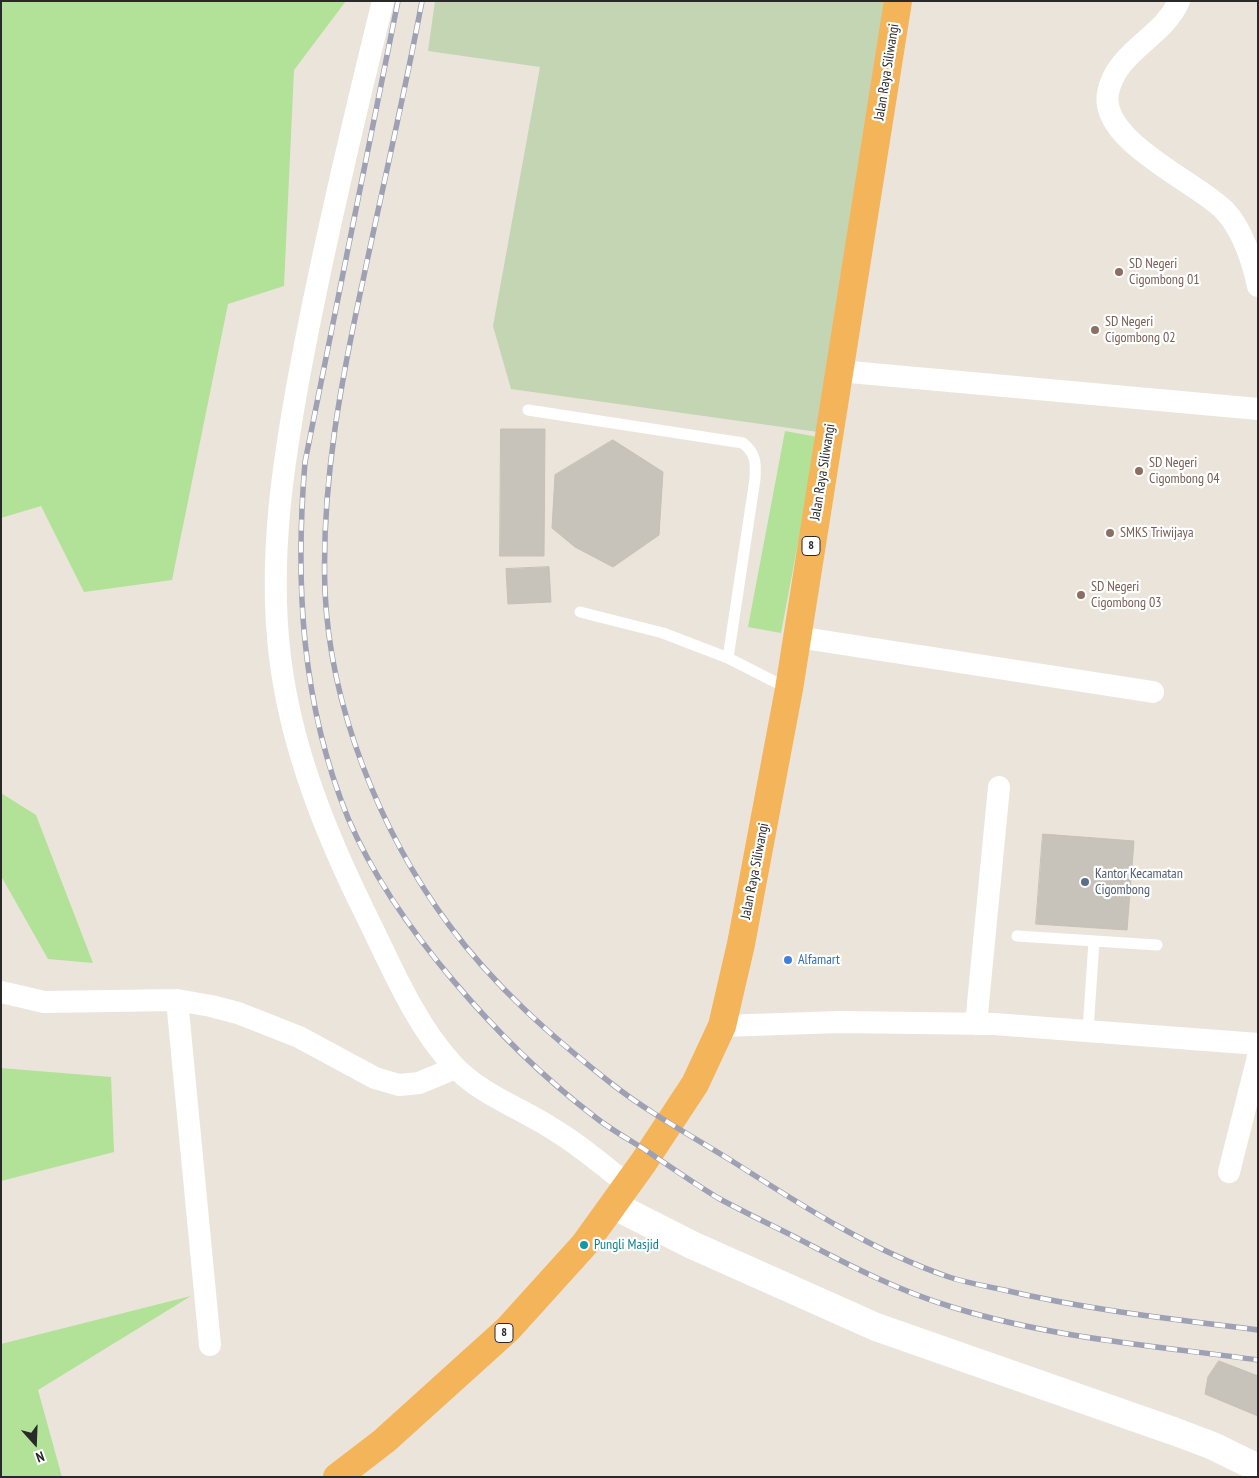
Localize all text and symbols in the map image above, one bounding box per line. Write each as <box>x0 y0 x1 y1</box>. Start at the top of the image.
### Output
street label: Jalan Raya Siliwangi <box>871 23 903 121</box>
place label: SD Negeri Cigombong 01 <box>1129 256 1200 288</box>
marker: SD Negeri Cigombong 01 <box>1113 266 1125 278</box>
place label: SD Negeri Cigombong 02 <box>1105 314 1176 347</box>
marker: SD Negeri Cigombong 02 <box>1089 324 1101 336</box>
street label: Jalan Raya Siliwangi <box>807 423 839 521</box>
place label: SD Negeri Cigombong 04 <box>1149 455 1220 488</box>
marker: SD Negeri Cigombong 04 <box>1133 465 1145 477</box>
place label: SMKS Triwijaya <box>1120 525 1193 541</box>
marker: SMKS Triwijaya <box>1104 527 1116 539</box>
road number: 8 <box>802 536 820 556</box>
place label: SD Negeri Cigombong 03 <box>1091 579 1162 612</box>
marker: SD Negeri Cigombong 03 <box>1075 589 1087 601</box>
street label: Jalan Raya Siliwangi <box>737 822 773 920</box>
place label: Kantor Kecamatan Cigombong <box>1095 866 1183 899</box>
marker: Kantor Kecamatan Cigombong <box>1079 876 1091 888</box>
place label: Alfamart <box>798 952 840 968</box>
marker: Alfamart <box>782 954 794 966</box>
place label: Pungli Masjid <box>594 1237 659 1253</box>
marker: Pungli Masjid <box>578 1239 590 1251</box>
road number: 8 <box>495 1324 513 1342</box>
north arrow <box>10 1418 60 1468</box>
text: N <box>33 1447 47 1467</box>

